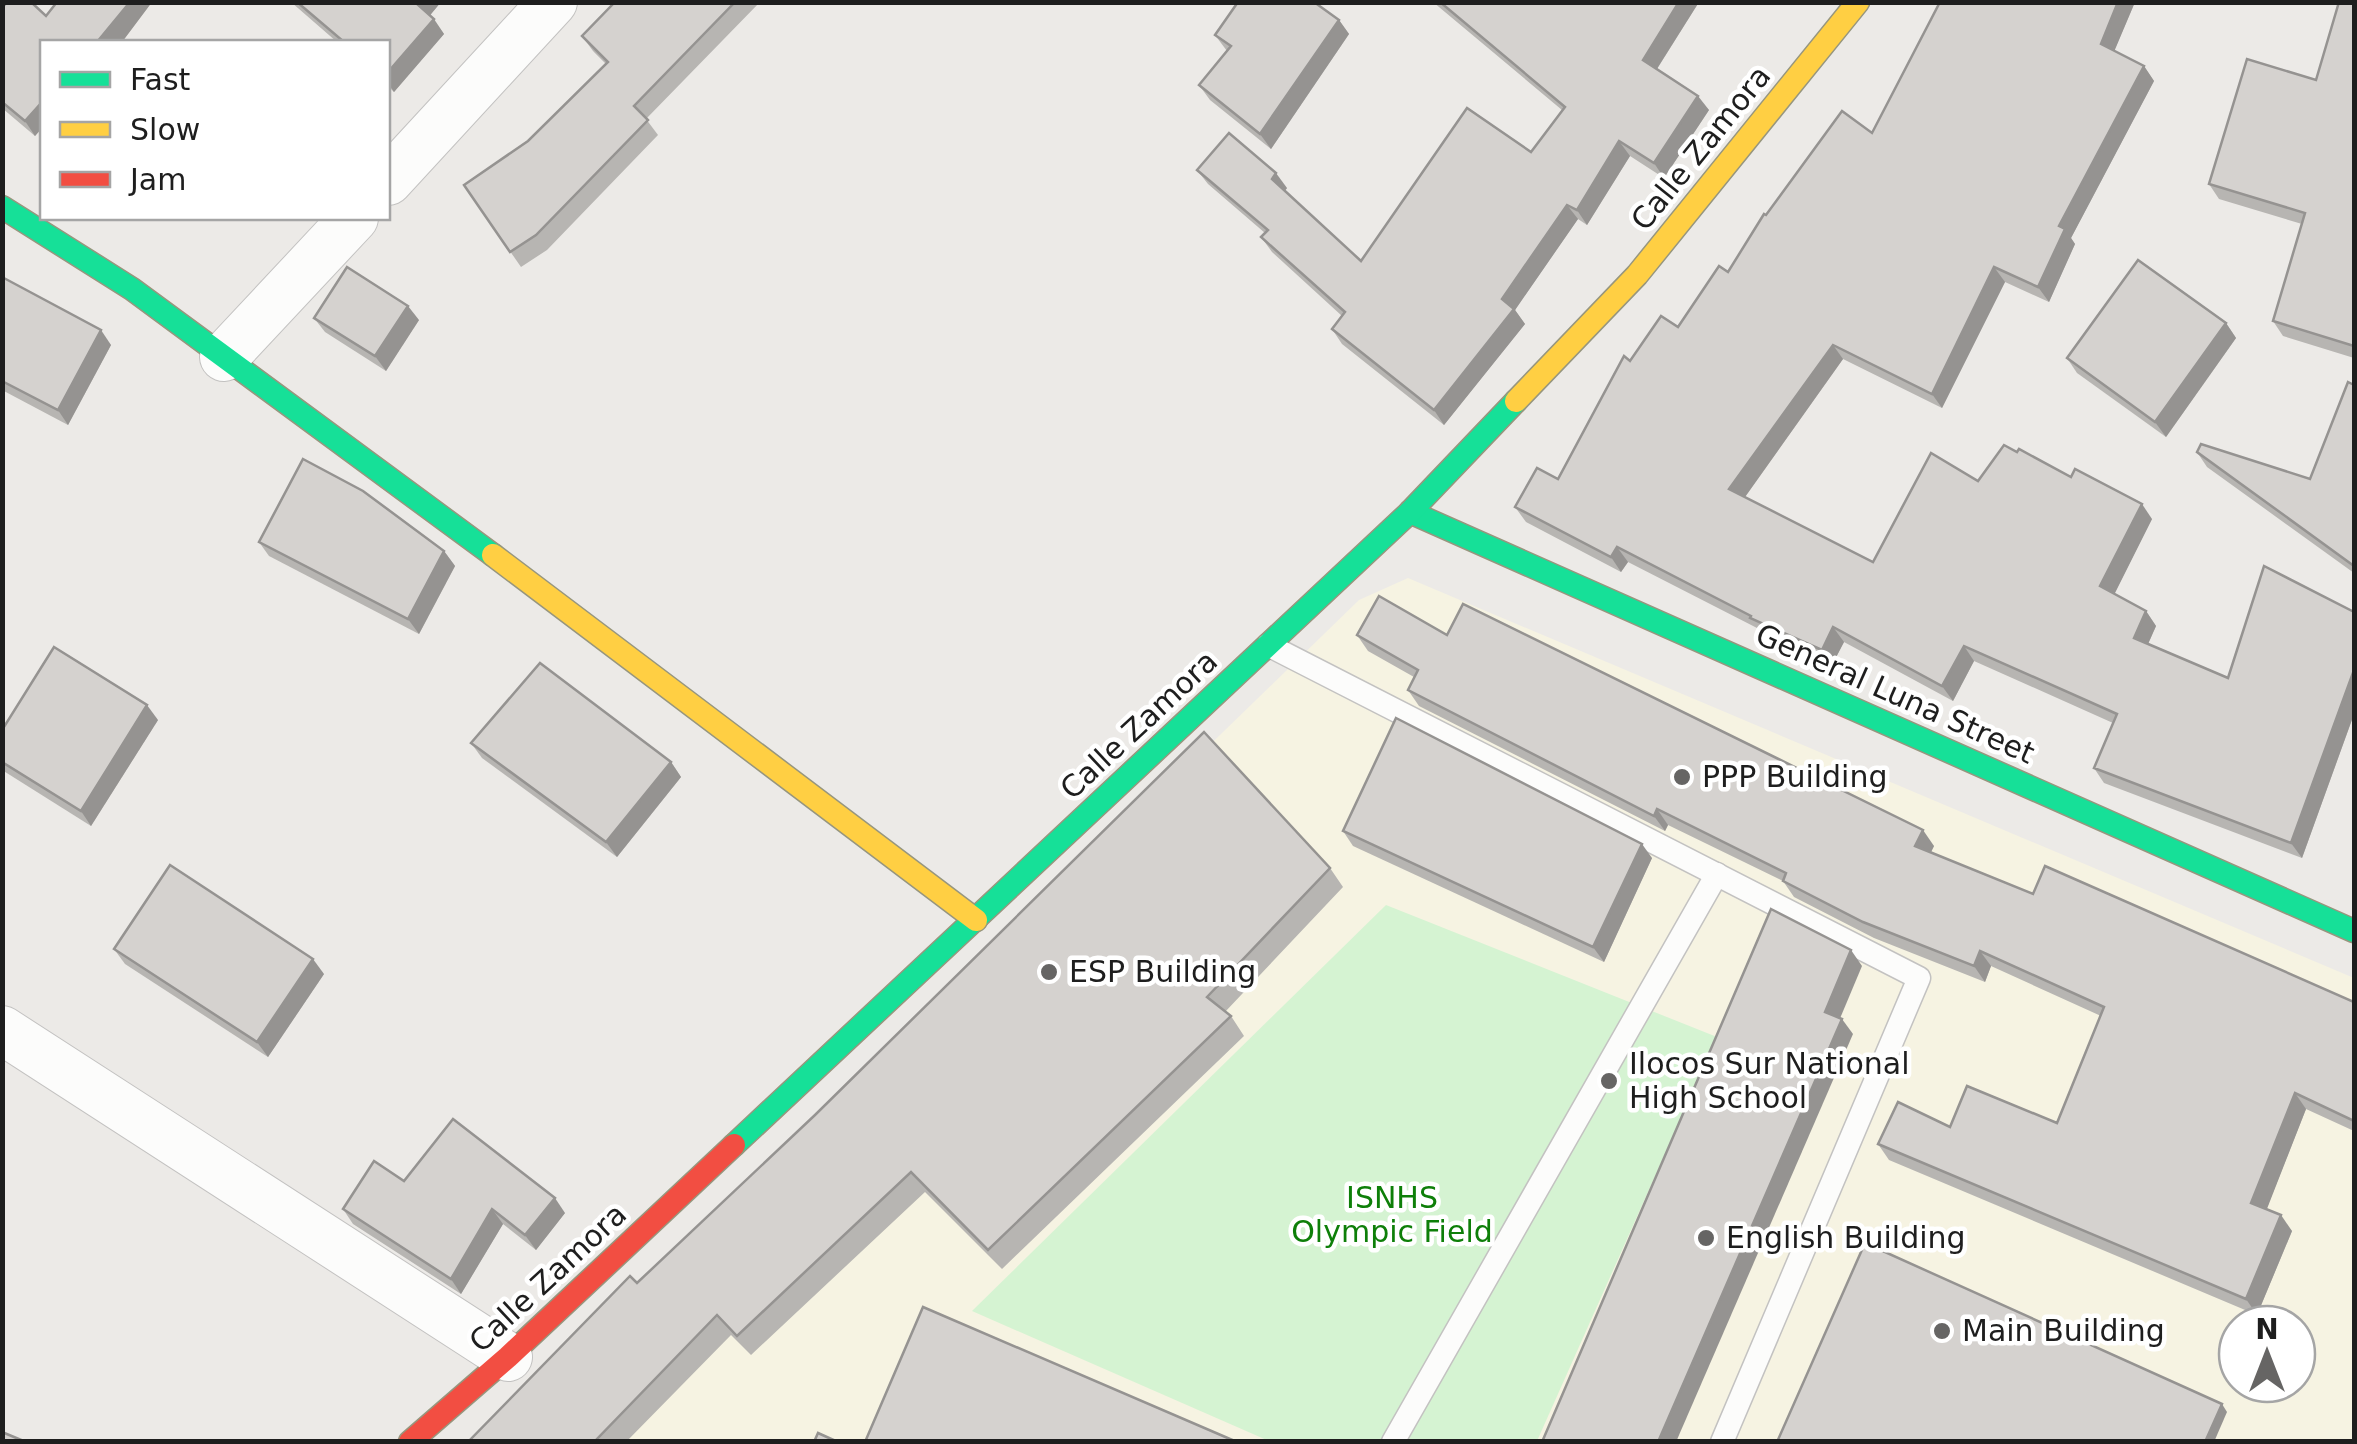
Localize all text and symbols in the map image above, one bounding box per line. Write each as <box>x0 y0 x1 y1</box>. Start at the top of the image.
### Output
legend <box>40 40 390 220</box>
street label: Calle Zamora <box>1624 58 1778 237</box>
text: Fast <box>130 62 191 97</box>
text: Slow <box>130 112 200 147</box>
text: Jam <box>128 162 186 197</box>
street label: General Luna Street <box>1751 616 2040 771</box>
street label: Calle Zamora <box>1053 643 1224 806</box>
place label: PPP Building <box>1702 759 1888 794</box>
marker: PPP Building <box>1671 766 1693 788</box>
place label: ESP Building <box>1069 954 1256 989</box>
marker: ESP Building <box>1038 961 1060 983</box>
place label: Ilocos Sur National High School <box>1629 1046 1910 1115</box>
marker: Ilocos Sur National High School <box>1598 1070 1620 1092</box>
park label: ISNHS Olympic Field <box>1291 1180 1493 1249</box>
street label: Calle Zamora <box>462 1196 633 1359</box>
place label: English Building <box>1726 1220 1966 1255</box>
marker: English Building <box>1695 1227 1717 1249</box>
north arrow <box>2217 1304 2317 1404</box>
place label: Main Building <box>1962 1313 2165 1348</box>
text: N <box>2255 1313 2279 1346</box>
marker: Main Building <box>1931 1320 1953 1342</box>

